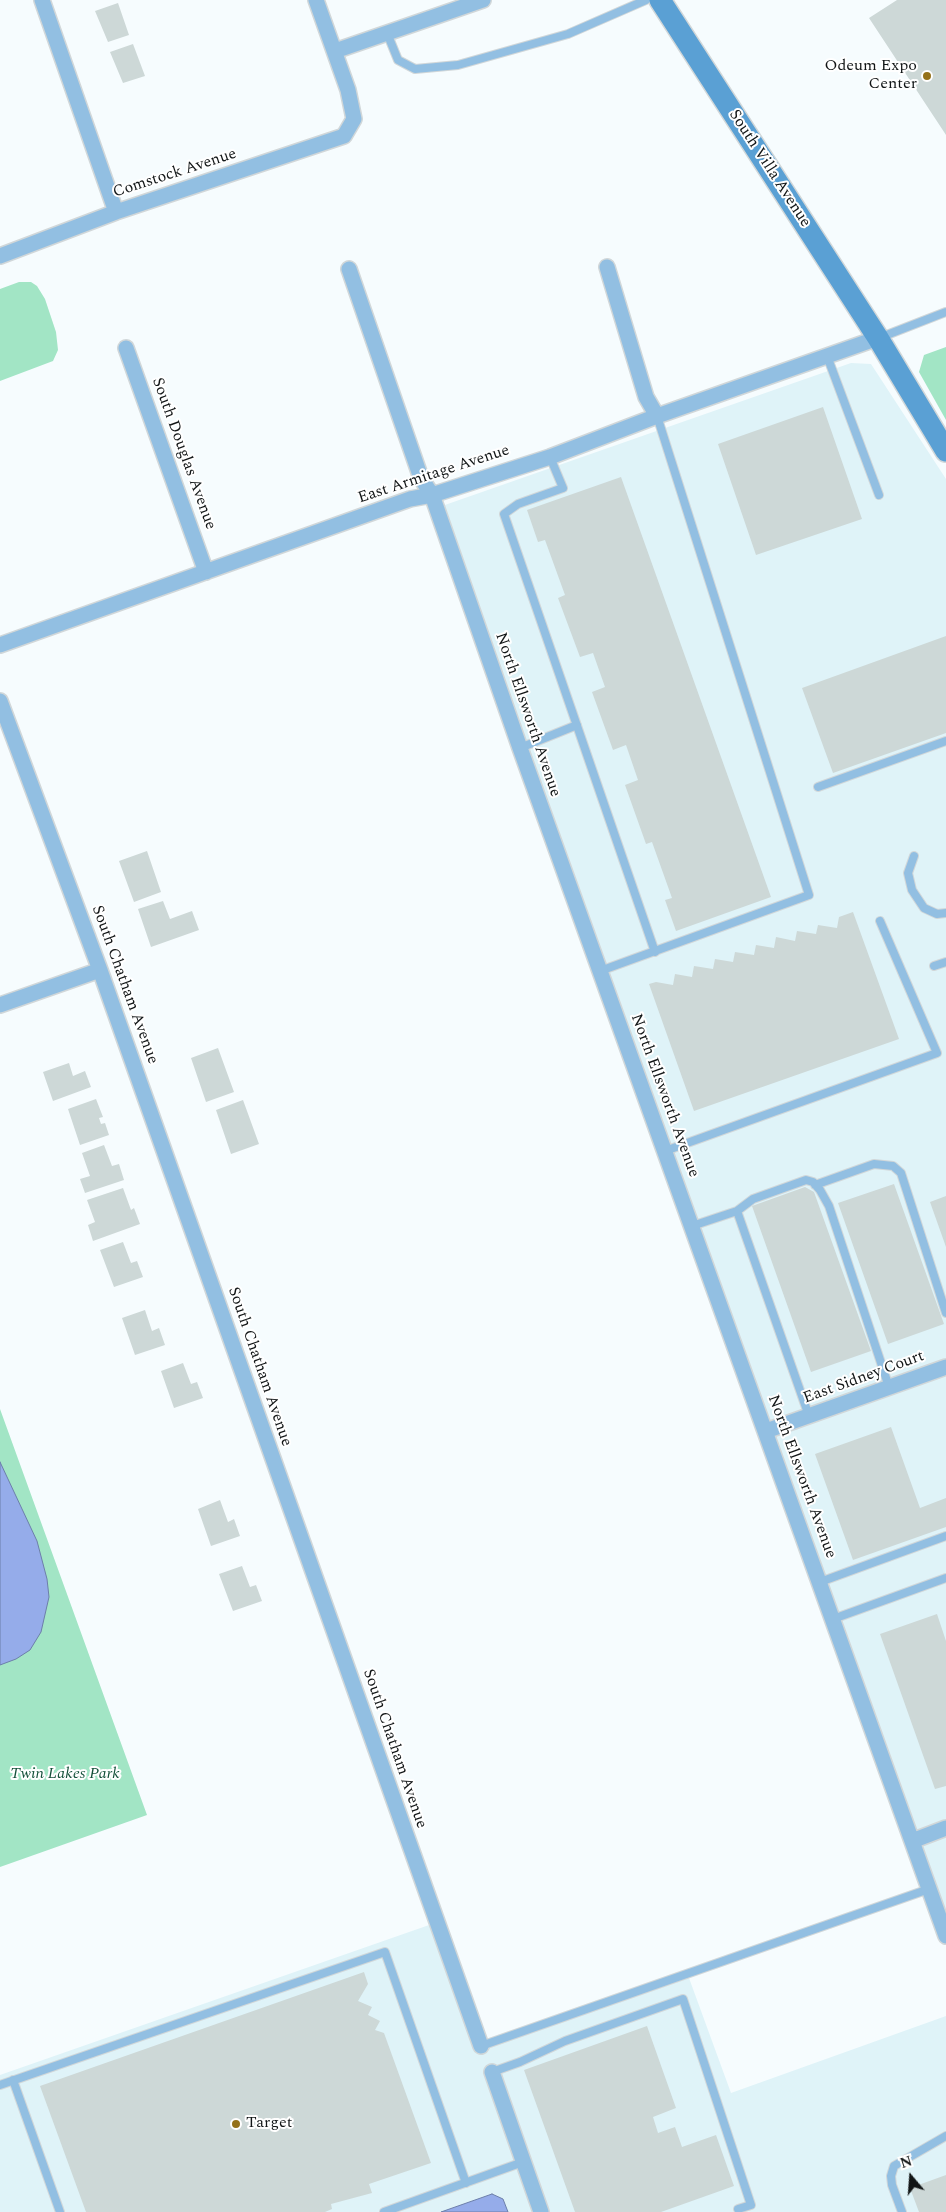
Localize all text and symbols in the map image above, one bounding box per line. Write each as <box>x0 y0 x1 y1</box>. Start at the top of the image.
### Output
place label: Odeum Expo Center <box>825 57 917 95</box>
marker: Odeum Expo Center <box>921 70 933 82</box>
street label: South Villa Avenue <box>724 107 814 231</box>
street label: Comstock Avenue <box>111 145 239 203</box>
street label: South Douglas Avenue <box>147 375 219 533</box>
street label: East Armitage Avenue <box>356 441 512 509</box>
street label: North Ellsworth Avenue <box>490 630 564 800</box>
street label: South Chatham Avenue <box>86 903 162 1067</box>
street label: North Ellsworth Avenue <box>626 1012 702 1180</box>
street label: South Chatham Avenue <box>223 1285 295 1449</box>
street label: East Sidney Court <box>801 1347 927 1409</box>
street label: North Ellsworth Avenue <box>763 1393 839 1561</box>
street label: South Chatham Avenue <box>358 1667 430 1831</box>
park label: Twin Lakes Park <box>10 1765 120 1785</box>
place label: Target <box>246 2114 292 2134</box>
marker: Target <box>230 2118 242 2130</box>
text: N <box>898 2151 915 2174</box>
north arrow <box>886 2152 936 2202</box>

